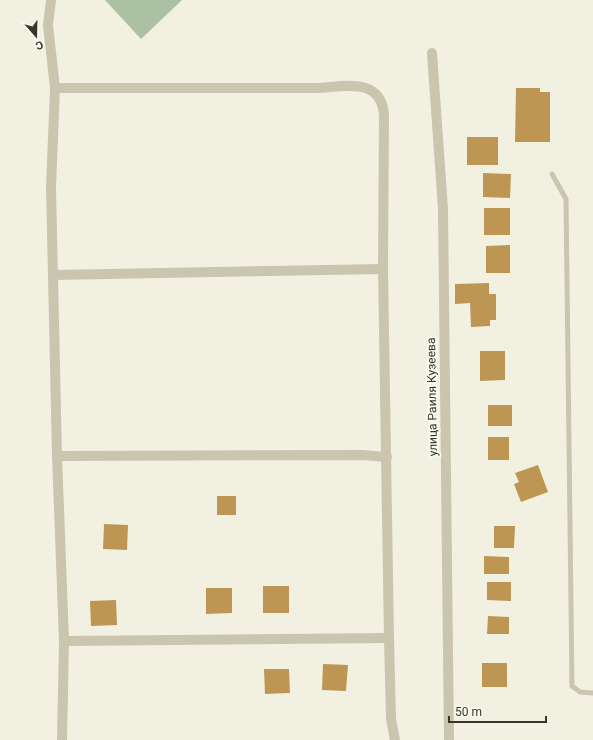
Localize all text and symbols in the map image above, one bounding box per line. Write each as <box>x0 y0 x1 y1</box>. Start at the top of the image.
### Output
north arrow <box>16 16 56 56</box>
text: С <box>34 38 45 52</box>
street label: улица Раиля Кузеева <box>424 338 440 456</box>
scale bar <box>449 698 546 724</box>
text: 50 m <box>455 705 482 719</box>

